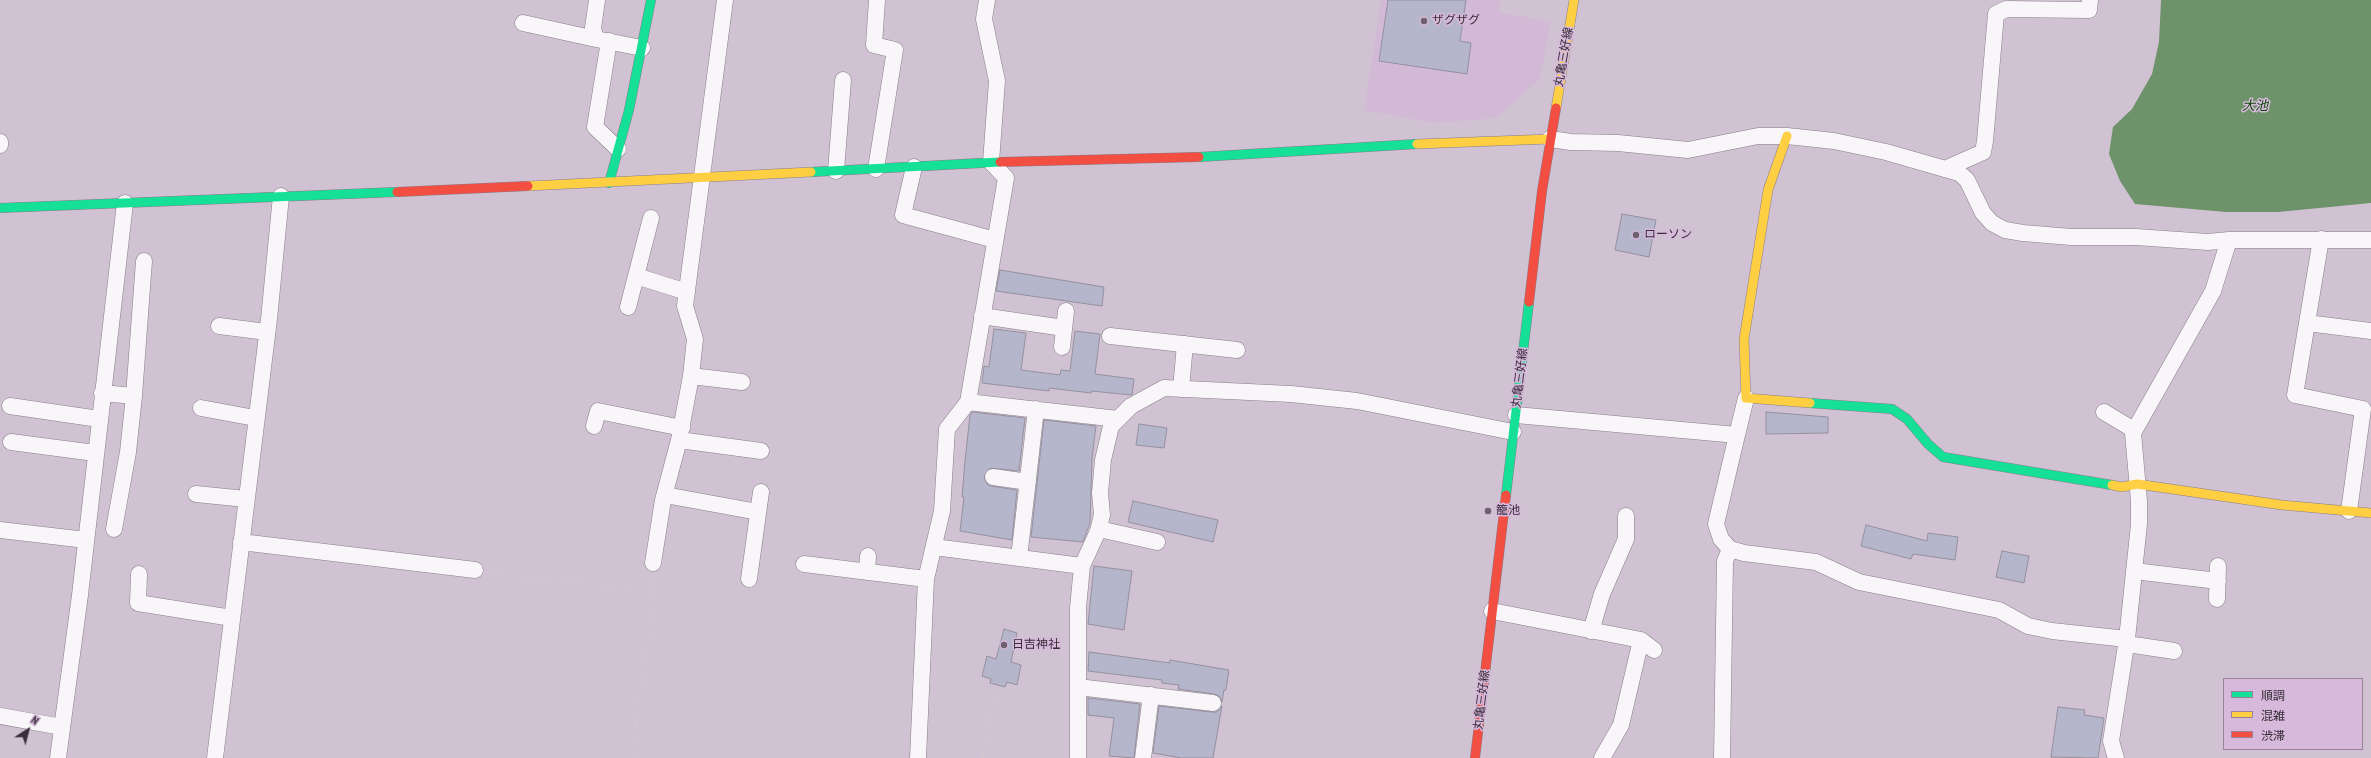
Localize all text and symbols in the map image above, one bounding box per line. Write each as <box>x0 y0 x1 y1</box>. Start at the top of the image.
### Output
place label: ザグザグ <box>1432 14 1480 28</box>
marker: ザグザグ <box>1419 16 1429 26</box>
street label: 丸亀三好線 <box>1552 26 1576 88</box>
water label: 大池 <box>2242 98 2268 114</box>
place label: ローソン <box>1644 228 1692 242</box>
marker: ローソン <box>1631 230 1641 240</box>
street label: 丸亀三好線 <box>1509 347 1531 409</box>
place label: 籠池 <box>1496 504 1520 518</box>
marker: 籠池 <box>1483 506 1493 516</box>
place label: 日吉神社 <box>1012 638 1060 652</box>
marker: 日吉神社 <box>999 640 1009 650</box>
street label: 丸亀三好線 <box>1471 669 1493 731</box>
legend <box>2223 678 2363 750</box>
text: 順調 <box>2261 688 2285 703</box>
text: 混雑 <box>2261 708 2285 723</box>
north arrow <box>8 710 48 750</box>
text: N <box>29 713 42 728</box>
text: 渋滞 <box>2261 728 2285 743</box>

